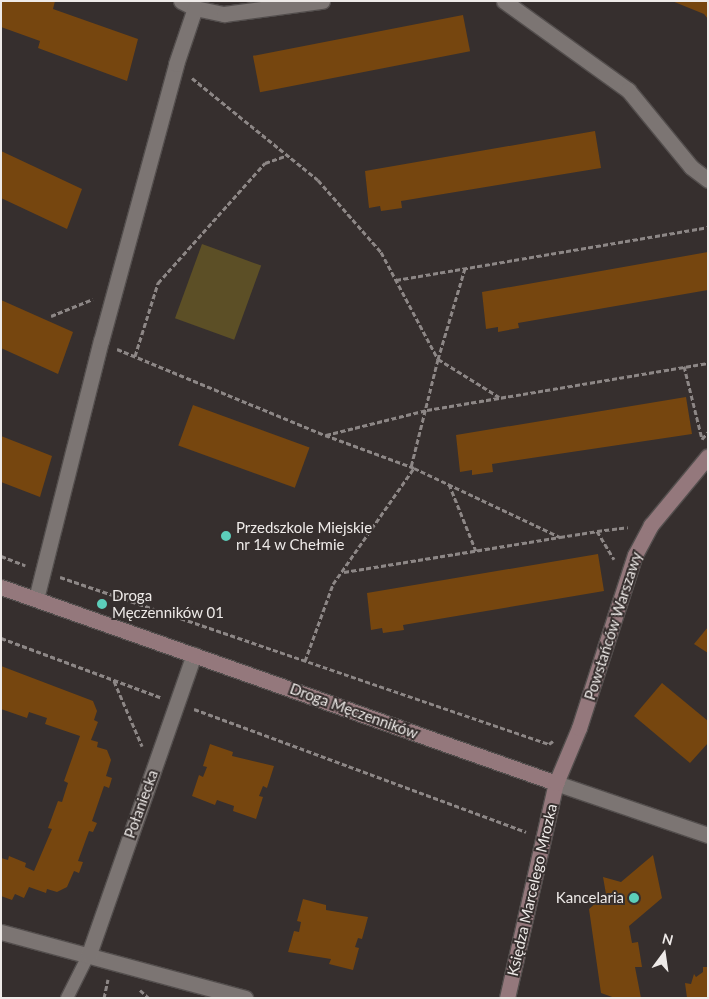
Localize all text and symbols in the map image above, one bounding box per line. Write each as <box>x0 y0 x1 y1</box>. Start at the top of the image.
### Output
place label: Przedszkole Miejskie nr 14 w Chełmie <box>236 518 372 553</box>
marker: Przedszkole Miejskie nr 14 w Chełmie <box>220 530 232 542</box>
street label: Powstańców Warszawy <box>580 549 646 703</box>
place label: Droga Męczenników 01 <box>112 586 224 621</box>
marker: Droga Męczenników 01 <box>96 598 108 610</box>
street label: Droga Męczenników <box>287 679 421 743</box>
street label: Połaniecka <box>120 767 162 841</box>
street label: Księdza Marcelego Mrozka <box>503 802 561 978</box>
place label: Kancelaria <box>556 889 624 907</box>
marker: Kancelaria <box>628 892 640 904</box>
north arrow <box>639 929 689 979</box>
text: N <box>660 929 675 949</box>

